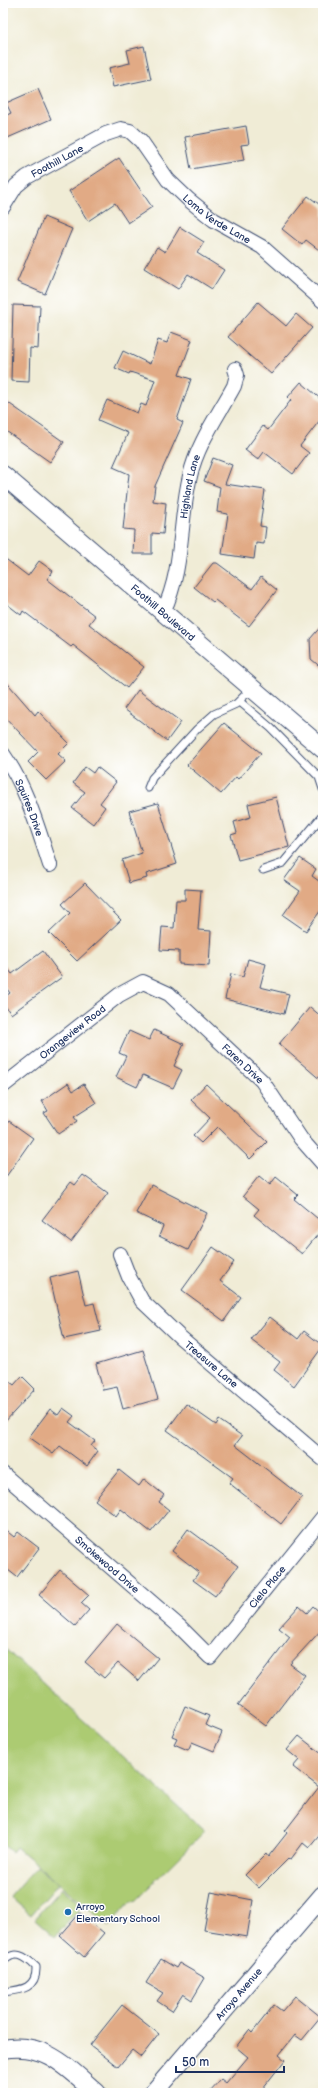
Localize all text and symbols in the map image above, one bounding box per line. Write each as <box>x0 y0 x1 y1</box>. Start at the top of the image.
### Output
street label: Foothill Lane <box>29 142 86 181</box>
street label: Loma Verde Lane <box>180 192 253 246</box>
street label: Highland Lane <box>178 453 203 519</box>
street label: Foothill Boulevard <box>128 582 197 644</box>
street label: Squires Drive <box>12 777 45 838</box>
street label: Orangeview Road <box>37 1003 109 1062</box>
street label: Faren Drive <box>219 1042 266 1087</box>
street label: Treasure Lane <box>182 1339 240 1391</box>
street label: Smokewood Drive <box>72 1534 141 1596</box>
street label: Cielo Place <box>247 1563 289 1611</box>
place label: Arroyo Elementary School <box>76 1901 160 1925</box>
marker: Arroyo Elementary School <box>63 1907 73 1917</box>
street label: Arroyo Avenue <box>213 1966 265 2023</box>
scale bar <box>176 2048 284 2074</box>
text: 50 m <box>182 2055 209 2070</box>

